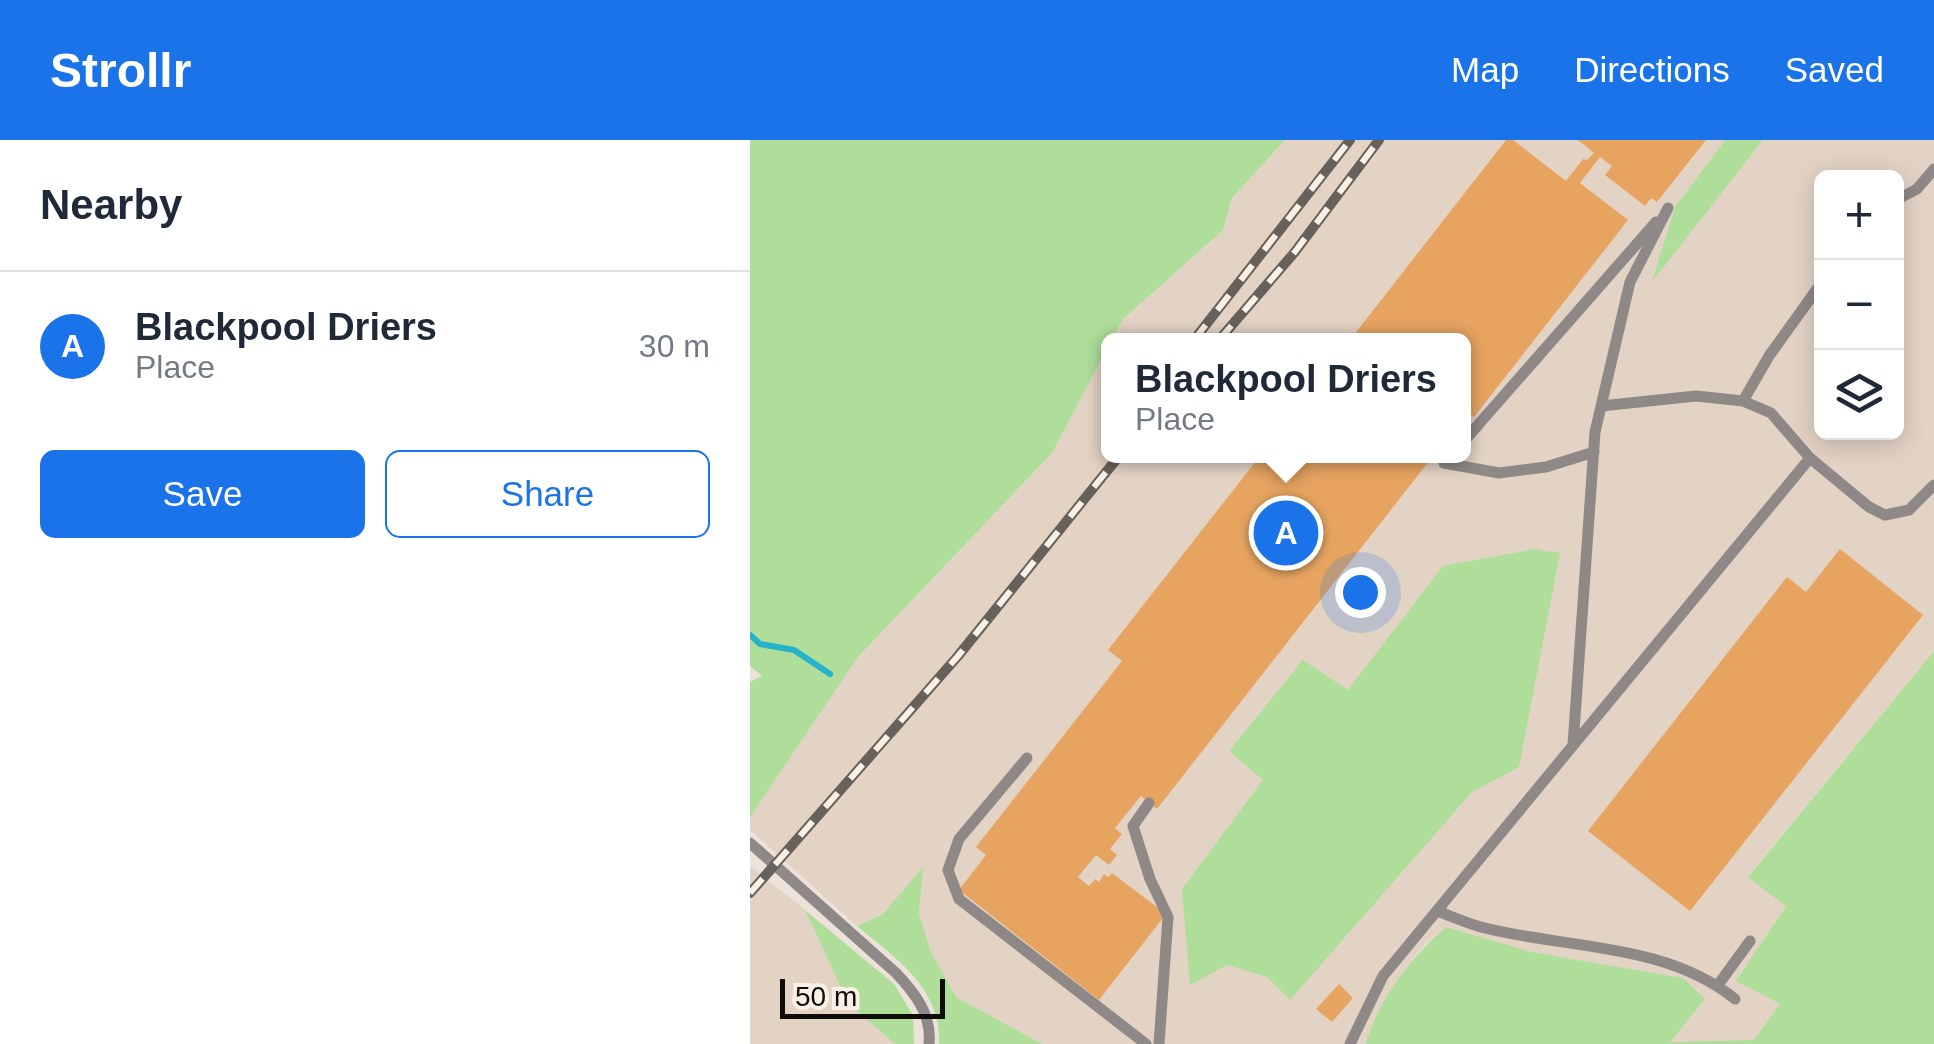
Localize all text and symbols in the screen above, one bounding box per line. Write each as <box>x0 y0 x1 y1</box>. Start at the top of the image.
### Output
text: Strollr <box>50 44 191 97</box>
text: Map <box>1451 50 1519 89</box>
text: Directions <box>1574 50 1730 89</box>
text: Saved <box>1785 50 1884 89</box>
map controls <box>1814 170 1904 440</box>
button: + <box>1814 170 1904 260</box>
text: Nearby <box>40 181 182 228</box>
button: − <box>1814 260 1904 350</box>
text: Blackpool Driers <box>135 306 437 348</box>
text: A <box>61 328 84 364</box>
text: 30 m <box>639 328 710 364</box>
popup <box>1101 333 1471 463</box>
text: Place <box>135 349 215 385</box>
button: layers <box>1814 350 1904 440</box>
text: Blackpool Driers <box>1135 358 1437 400</box>
text: Place <box>1135 401 1215 437</box>
button: Save <box>40 450 365 538</box>
button: Share <box>385 450 710 538</box>
pin: A <box>1254 496 1318 570</box>
your location <box>1335 567 1386 618</box>
scale bar <box>780 974 945 1018</box>
text: 50 m <box>795 981 857 1012</box>

